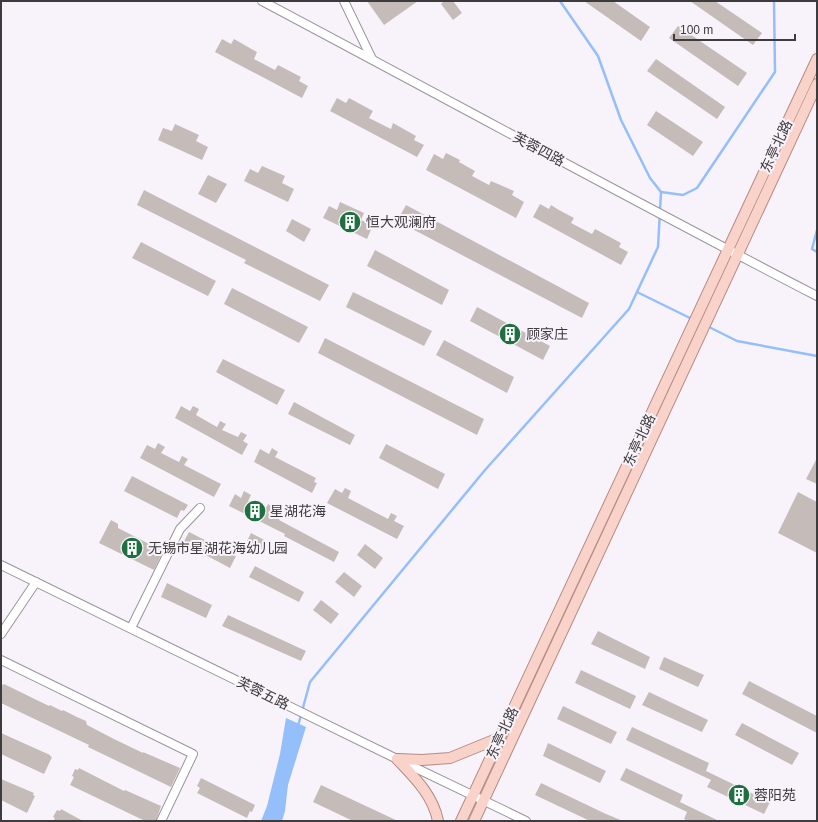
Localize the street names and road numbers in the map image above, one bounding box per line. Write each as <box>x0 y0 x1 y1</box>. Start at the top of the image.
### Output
street label: 东亭北路 <box>757 117 795 175</box>
street label: 芙蓉四路 <box>511 129 567 169</box>
street label: 东亭北路 <box>620 411 658 469</box>
street label: 芙蓉五路 <box>234 674 292 712</box>
street label: 东亭北路 <box>483 704 521 762</box>

